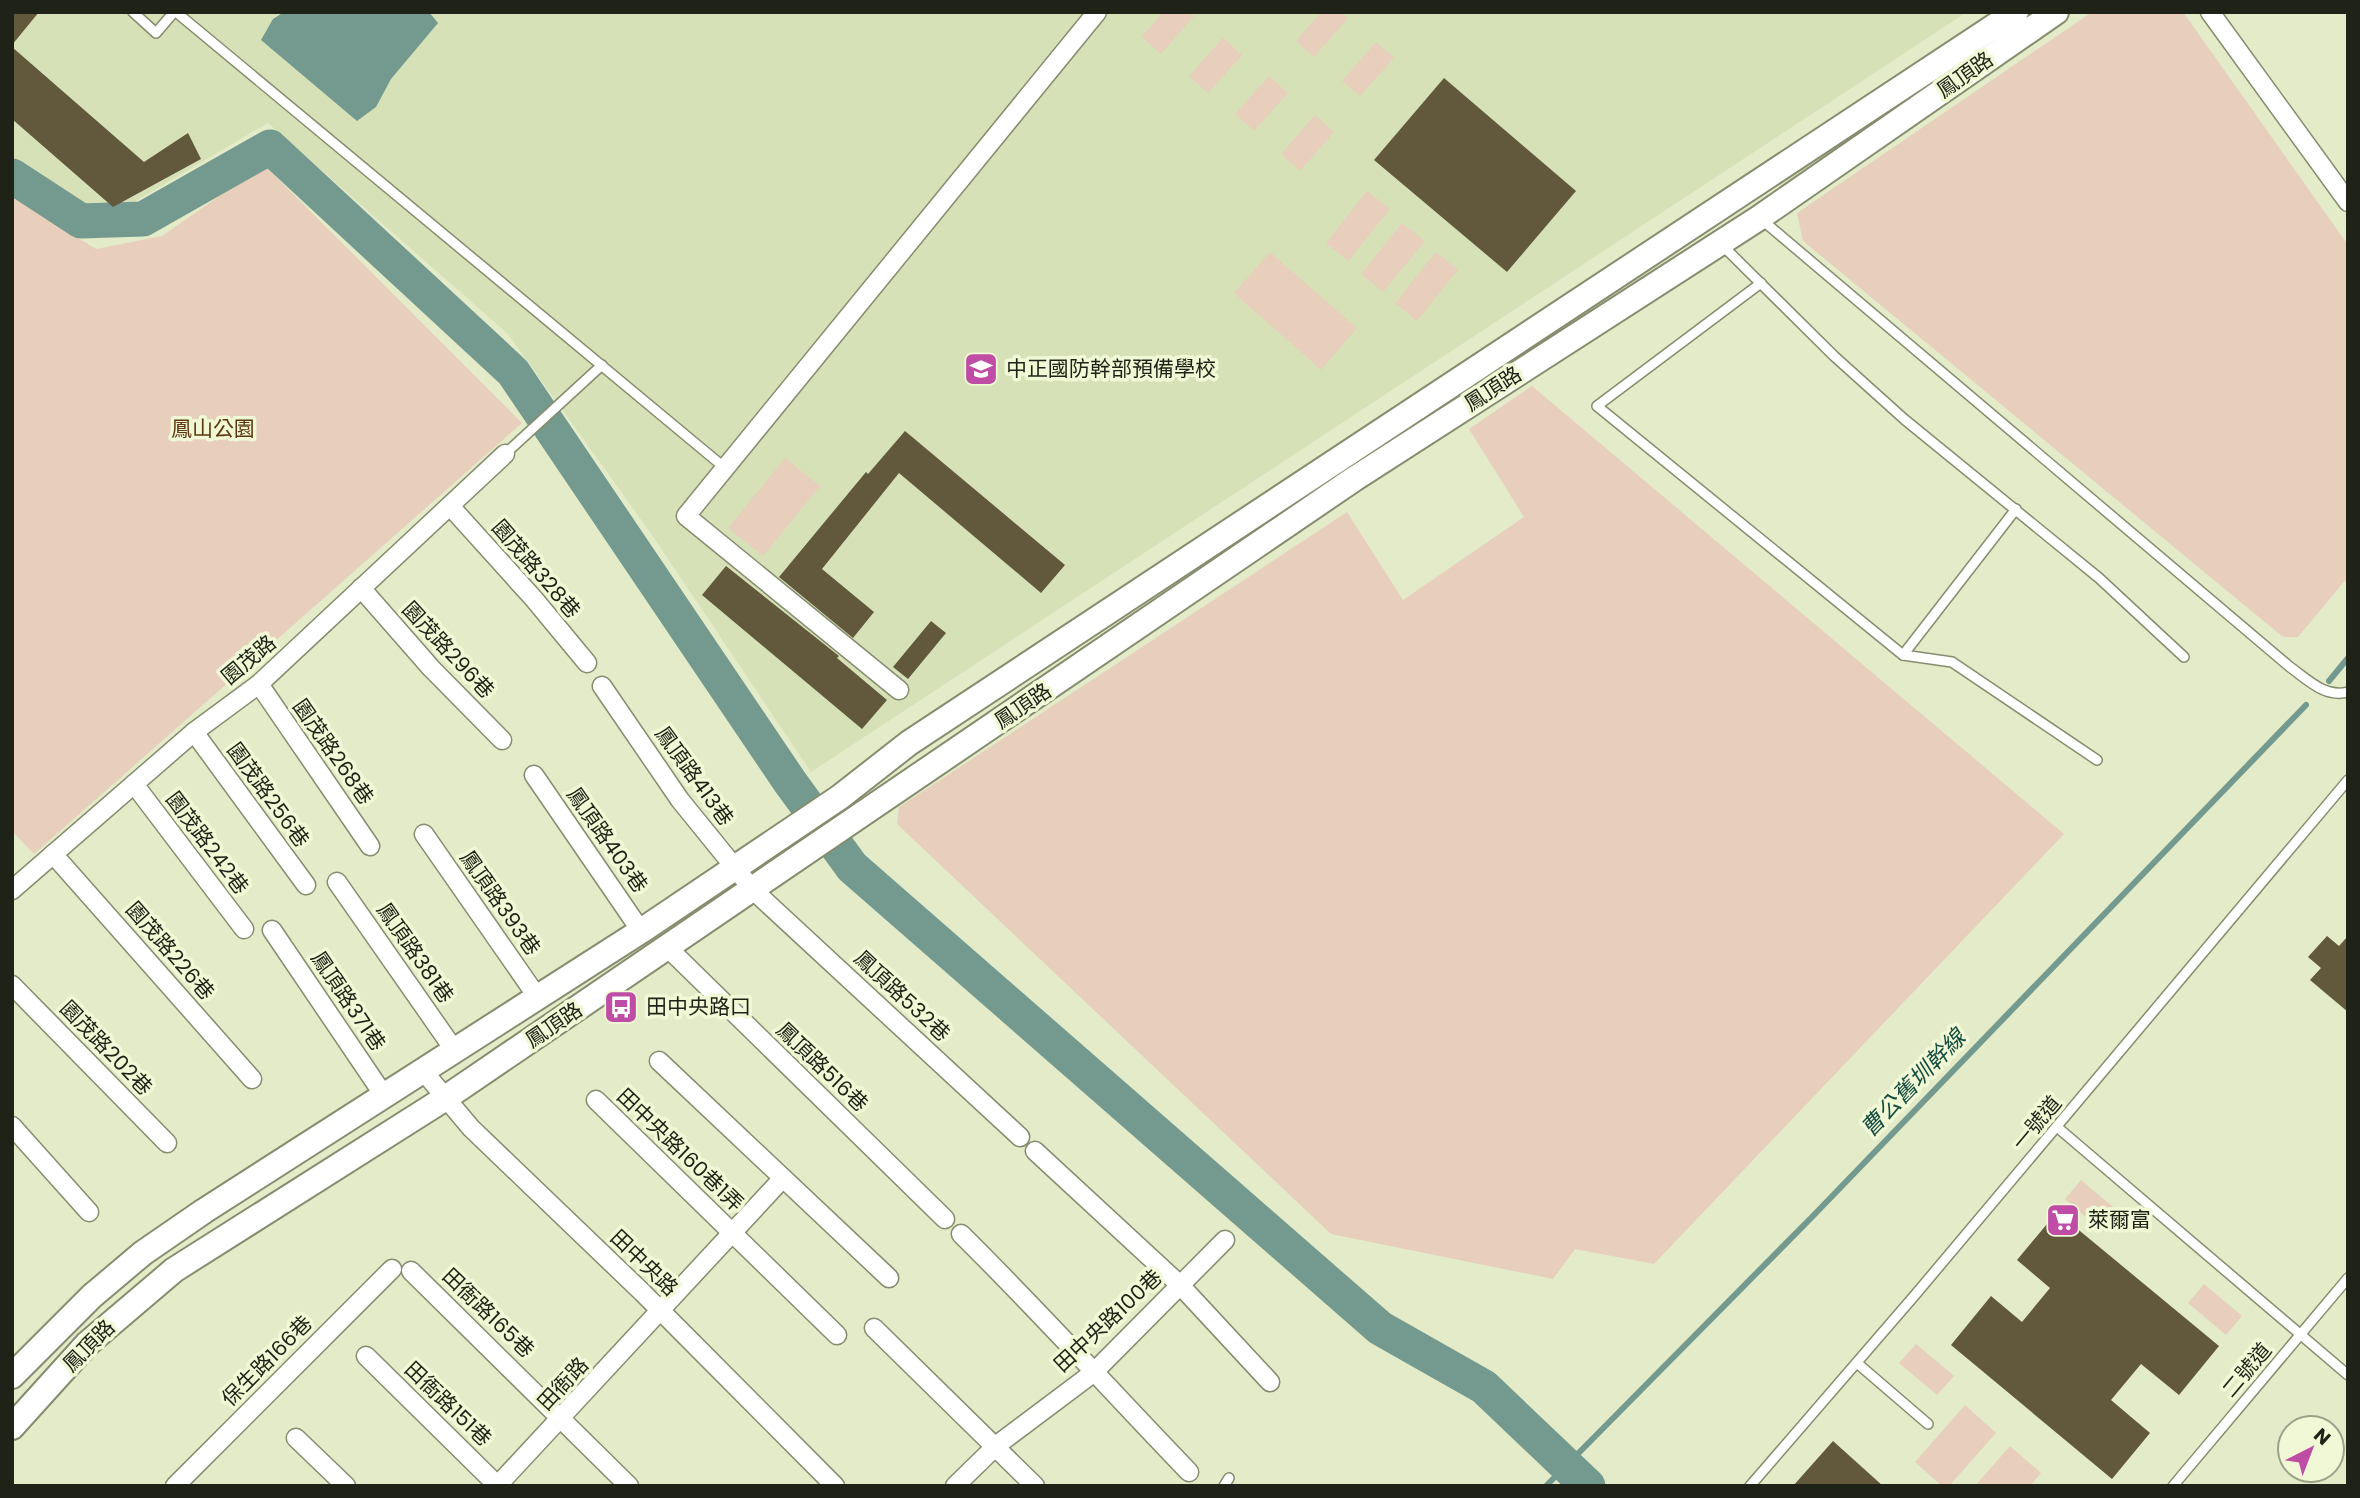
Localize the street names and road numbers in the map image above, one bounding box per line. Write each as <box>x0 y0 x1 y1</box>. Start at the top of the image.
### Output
street label: 鳳頂路 <box>1931 45 1999 105</box>
street label: 鳳頂路 <box>1458 359 1527 418</box>
street label: 園茂路328巷 <box>486 513 587 624</box>
street label: 園茂路296巷 <box>396 595 501 704</box>
street label: 園茂路 <box>215 628 282 691</box>
street label: 鳳頂路 <box>988 676 1057 735</box>
street label: 園茂路268巷 <box>286 693 380 810</box>
street label: 鳳頂路413巷 <box>648 720 740 831</box>
street label: 園茂路256巷 <box>221 737 316 853</box>
street label: 鳳頂路403巷 <box>560 781 654 898</box>
street label: 園茂路242巷 <box>159 786 255 900</box>
street label: 鳳頂路393巷 <box>454 844 547 961</box>
street label: 園茂路226巷 <box>120 895 221 1006</box>
street label: 鳳頂路381巷 <box>370 897 461 1009</box>
street label: 鳳頂路532巷 <box>848 944 957 1048</box>
street label: 鳳頂路371巷 <box>304 945 392 1056</box>
street label: 園茂路202巷 <box>54 994 159 1101</box>
street label: 鳳頂路 <box>519 995 588 1054</box>
street label: 鳳頂路516巷 <box>770 1015 875 1118</box>
street label: 田中央路160巷1弄 <box>611 1082 750 1218</box>
street label: 一號道 <box>2005 1089 2068 1156</box>
street label: 田中央路 <box>604 1223 685 1302</box>
street label: 田衙路165巷 <box>436 1261 541 1364</box>
street label: 田中央路100巷 <box>1047 1263 1168 1378</box>
street label: 保生路166巷 <box>215 1309 318 1412</box>
street label: 鳳頂路 <box>56 1313 121 1378</box>
street label: 二號道 <box>2215 1336 2278 1403</box>
street label: 田衙路 <box>531 1351 595 1417</box>
street label: 田衙路151巷 <box>398 1355 498 1452</box>

